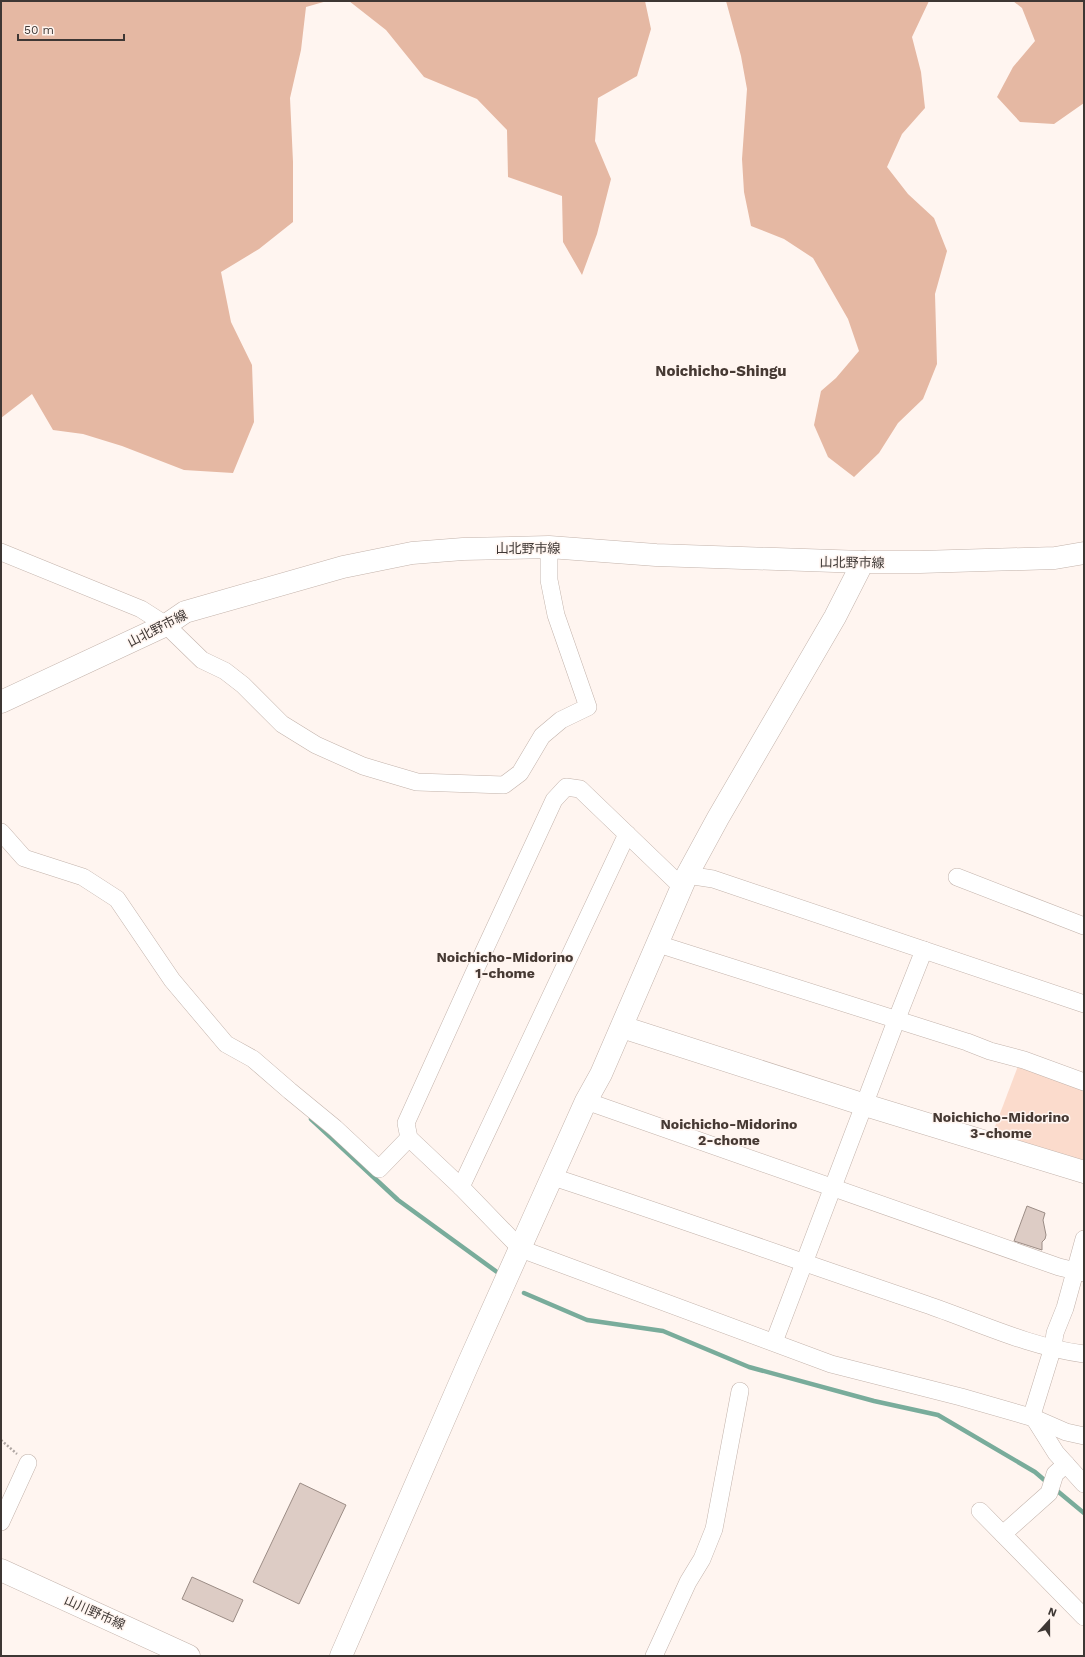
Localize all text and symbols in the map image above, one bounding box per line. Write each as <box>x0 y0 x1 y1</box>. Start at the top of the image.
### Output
scale bar <box>18 16 124 42</box>
text: 50 m <box>24 23 54 37</box>
district label: Noichicho-Shingu <box>655 362 787 380</box>
street label: 山北野市線 <box>495 541 561 556</box>
street label: 山北野市線 <box>819 554 885 571</box>
street label: 山北野市線 <box>125 607 190 650</box>
district label: Noichicho-Midorino 1-chome <box>436 949 574 981</box>
district label: Noichicho-Midorino 3-chome <box>932 1109 1070 1141</box>
district label: Noichicho-Midorino 2-chome <box>660 1116 798 1148</box>
street label: 山川野市線 <box>62 1592 128 1633</box>
north arrow <box>1029 1601 1069 1641</box>
text: N <box>1046 1605 1059 1620</box>

